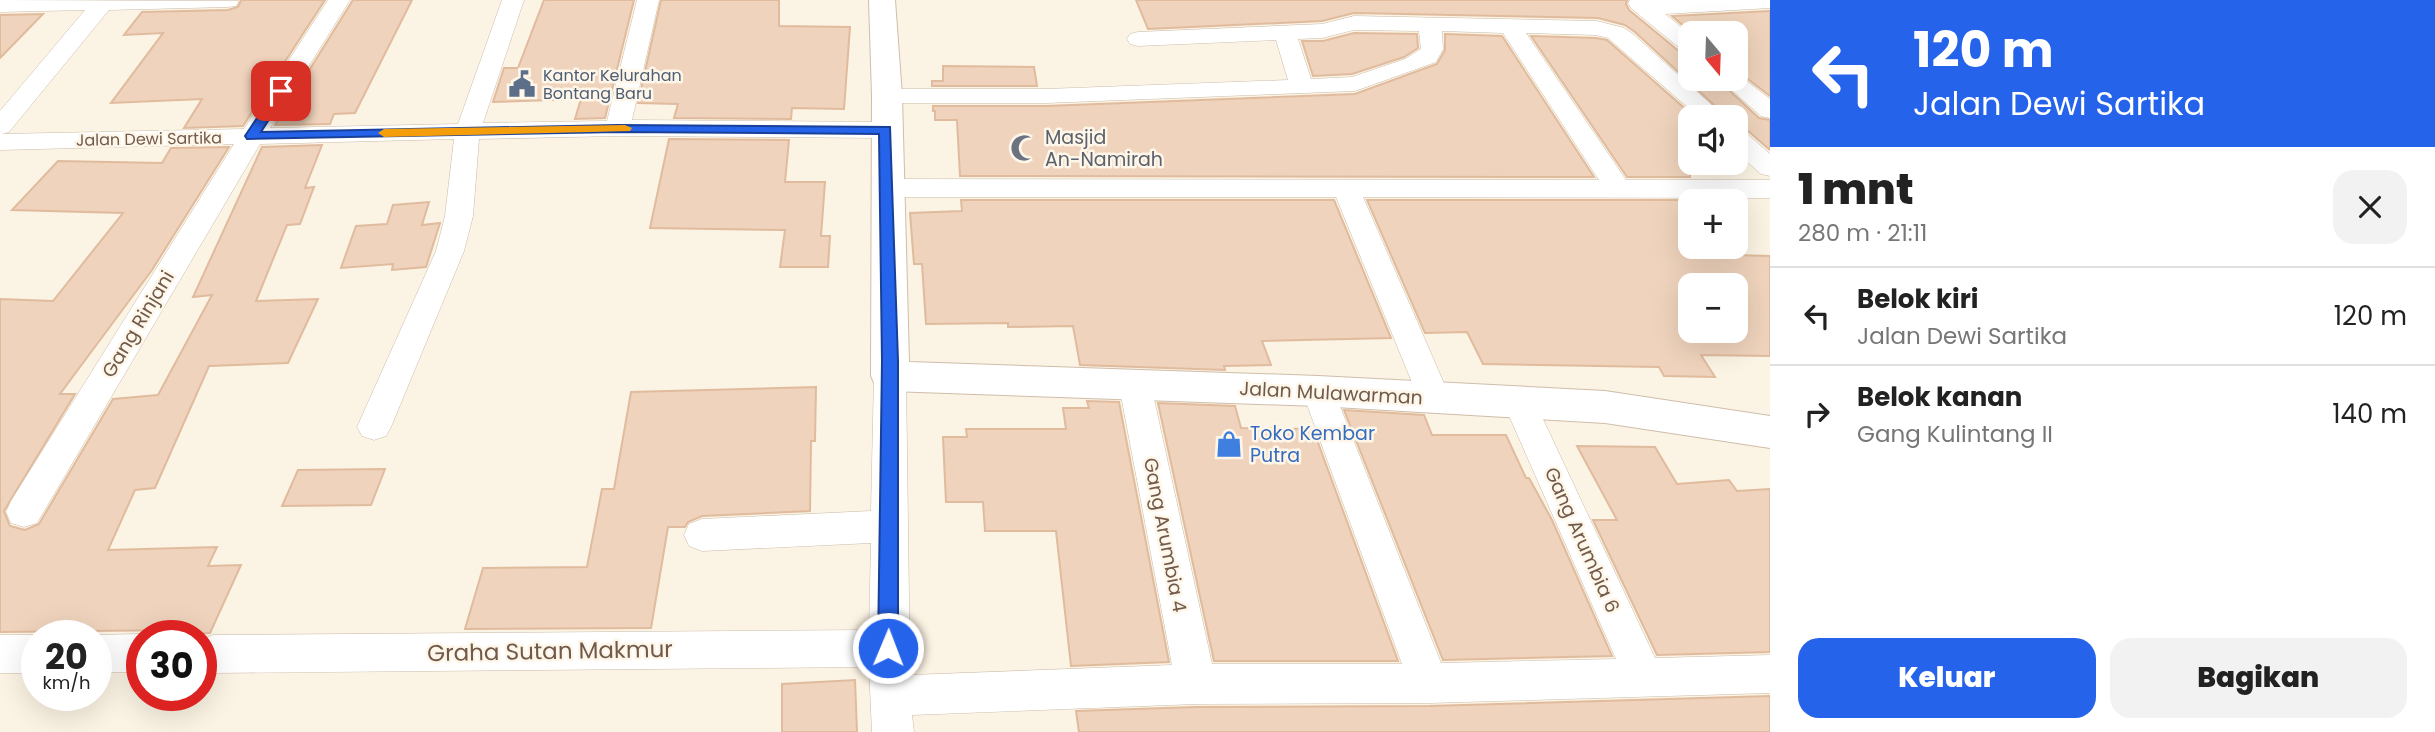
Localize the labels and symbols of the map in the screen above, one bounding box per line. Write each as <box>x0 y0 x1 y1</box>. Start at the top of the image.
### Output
north arrow <box>1678 21 1748 91</box>
pin <box>251 61 311 121</box>
place label: Kantor Kelurahan Bontang Baru <box>543 64 682 105</box>
public building icon: Kantor Kelurahan Bontang Baru <box>507 69 537 99</box>
place label: Masjid An-Namirah <box>1045 124 1163 173</box>
street label: Jalan Dewi Sartika <box>76 126 222 152</box>
mosque icon: Masjid An-Namirah <box>1009 133 1039 163</box>
street label: Gang Rinjani <box>95 265 181 383</box>
street label: Jalan Mulawarman <box>1239 375 1423 411</box>
place label: Toko Kembar Putra <box>1250 420 1375 469</box>
shop icon: Toko Kembar Putra <box>1214 429 1244 459</box>
street label: Gang Arumbia 4 <box>1137 456 1193 615</box>
street label: Gang Arumbia 6 <box>1538 463 1626 617</box>
position arrow <box>851 611 925 685</box>
speed limit sign: 30 <box>126 620 217 711</box>
street label: Graha Sutan Makmur <box>427 633 673 669</box>

